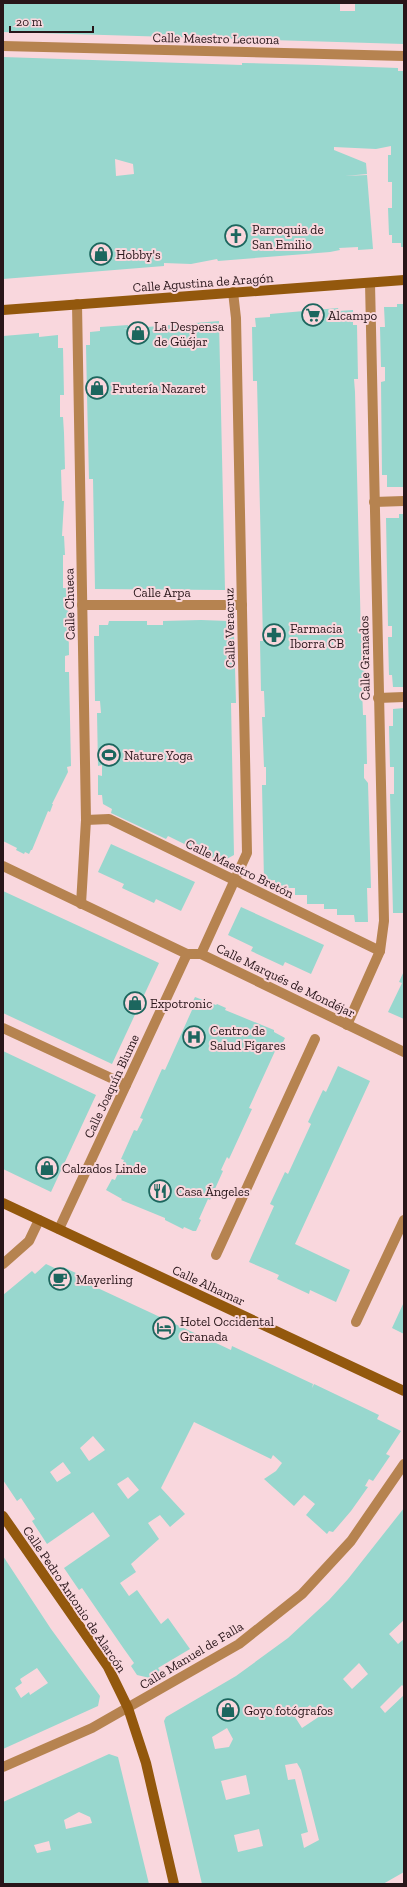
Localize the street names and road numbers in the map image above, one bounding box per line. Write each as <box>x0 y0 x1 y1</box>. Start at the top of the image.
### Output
street label: Calle Maestro Lecuona <box>152 30 280 47</box>
street label: Calle Agustina de Aragón <box>132 270 274 295</box>
street label: Calle Chueca <box>61 567 78 640</box>
street label: Calle Arpa <box>133 585 192 600</box>
street label: Calle Veracruz <box>221 588 238 668</box>
street label: Calle Granados <box>356 615 373 700</box>
street label: Calle Maestro Bretón <box>183 836 297 901</box>
street label: Calle Marqués de Mondéjar <box>214 940 358 1022</box>
street label: Calle Joaquín Blume <box>81 1032 142 1141</box>
street label: Calle Alhamar <box>170 1262 248 1309</box>
street label: Calle Pedro Antonio de Alarcón <box>20 1523 130 1676</box>
street label: Calle Manuel de Falla <box>137 1618 246 1692</box>

